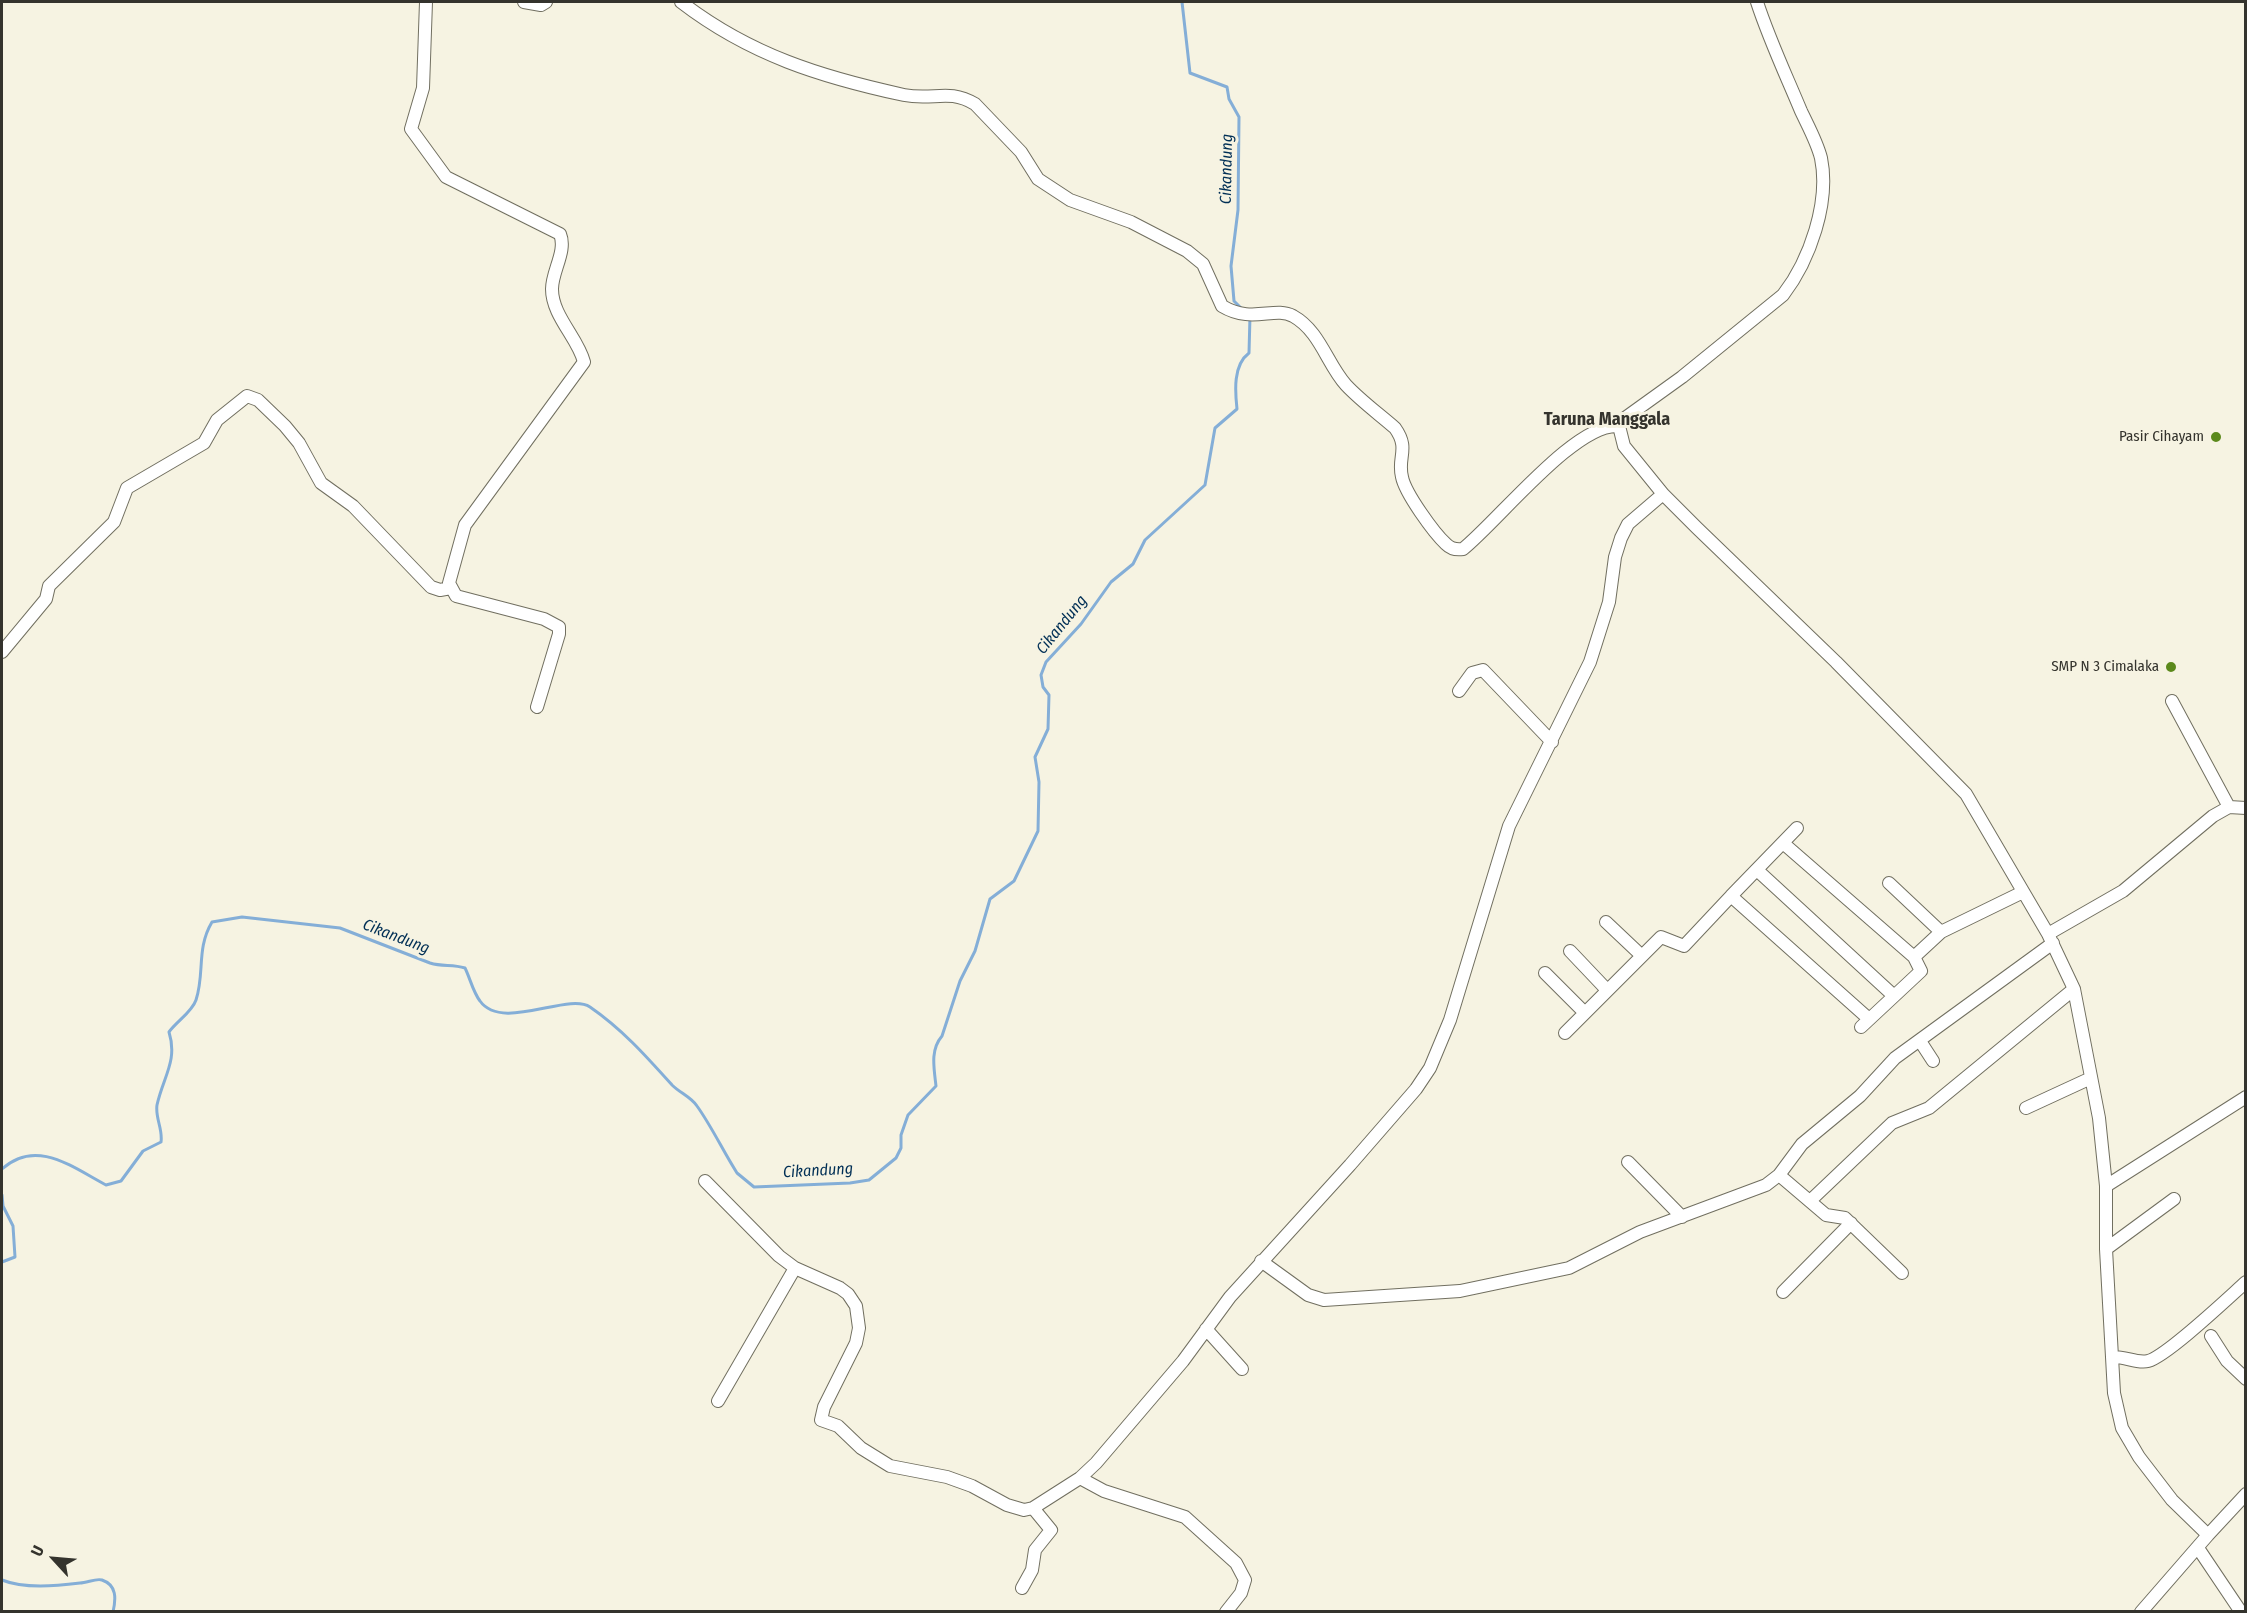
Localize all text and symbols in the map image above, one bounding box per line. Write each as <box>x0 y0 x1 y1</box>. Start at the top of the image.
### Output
water label: Cikandung <box>1217 134 1237 204</box>
district label: Taruna Manggala <box>1544 409 1670 431</box>
place label: Pasir Cihayam <box>2119 428 2204 446</box>
marker: Pasir Cihayam <box>2209 430 2223 444</box>
water label: Cikandung <box>1032 592 1092 658</box>
place label: SMP N 3 Cimalaka <box>2051 658 2159 676</box>
marker: SMP N 3 Cimalaka <box>2164 660 2178 674</box>
water label: Cikandung <box>360 915 432 959</box>
water label: Cikandung <box>782 1160 854 1182</box>
north arrow <box>24 1529 84 1589</box>
text: U <box>27 1542 48 1559</box>

